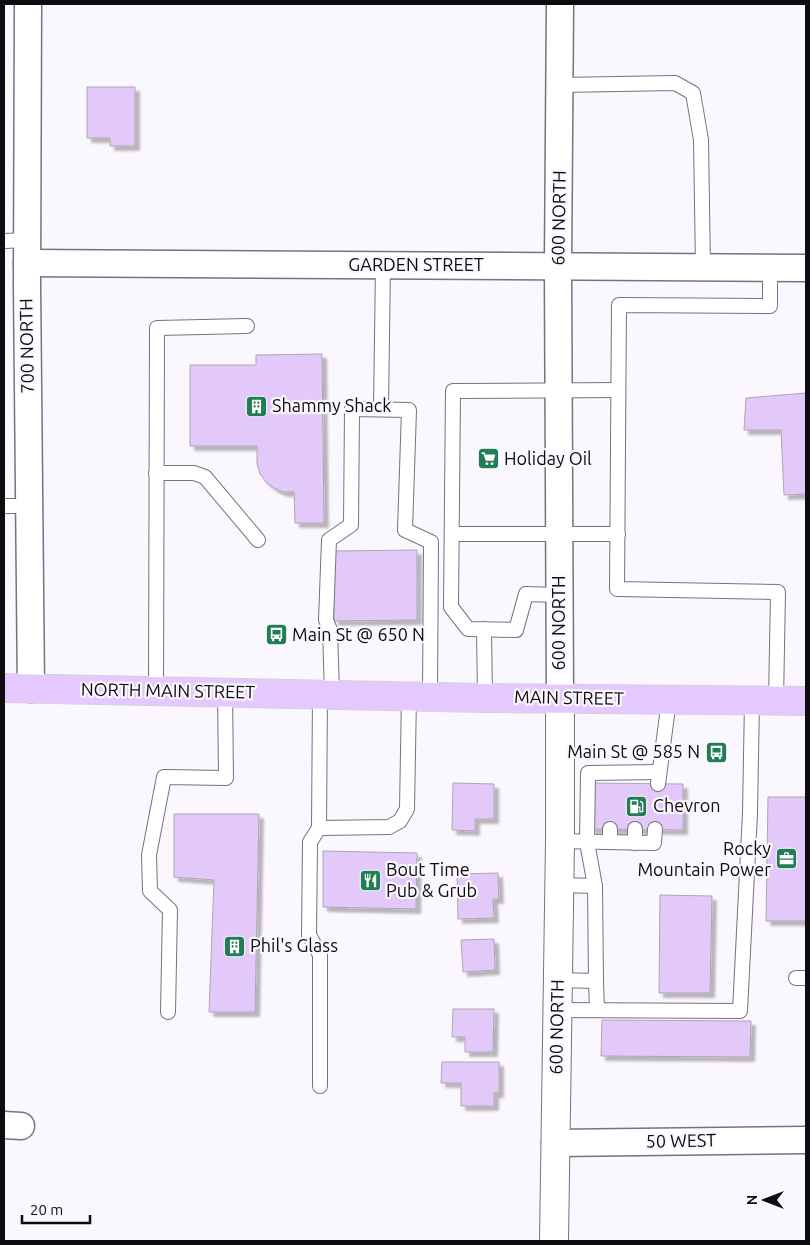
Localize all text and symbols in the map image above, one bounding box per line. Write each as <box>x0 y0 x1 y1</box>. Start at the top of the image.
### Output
street label: 600 NORTH <box>547 170 569 266</box>
street label: GARDEN STREET <box>348 254 484 274</box>
street label: 700 NORTH <box>15 298 37 394</box>
building icon: Shammy Shack <box>244 394 268 418</box>
place label: Shammy Shack <box>272 395 391 415</box>
supermarket icon: Holiday Oil <box>476 447 500 471</box>
place label: Holiday Oil <box>504 448 592 468</box>
street label: 600 NORTH <box>548 575 568 671</box>
bus stop icon: Main St @ 650 N <box>264 623 288 647</box>
place label: Main St @ 650 N <box>292 624 425 644</box>
street label: NORTH MAIN STREET <box>81 678 255 702</box>
street label: MAIN STREET <box>514 686 624 708</box>
bus stop icon: Main St @ 585 N <box>704 740 728 764</box>
place label: Main St @ 585 N <box>567 741 700 761</box>
fuel station icon: Chevron <box>625 794 649 818</box>
place label: Chevron <box>653 795 721 815</box>
place label: Rocky Mountain Power <box>637 838 771 879</box>
office icon: Rocky Mountain Power <box>775 847 799 871</box>
place label: Bout Time Pub & Grub <box>386 859 477 900</box>
restaurant icon: Bout Time Pub & Grub <box>358 868 382 892</box>
building icon: Phil's Glass <box>222 934 246 958</box>
place label: Phil's Glass <box>250 935 338 955</box>
street label: 600 NORTH <box>545 979 567 1075</box>
street label: 50 WEST <box>646 1129 716 1151</box>
north arrow <box>740 1175 790 1225</box>
scale bar <box>22 1192 90 1224</box>
text: N <box>744 1195 760 1205</box>
text: 20 m <box>30 1201 63 1218</box>

